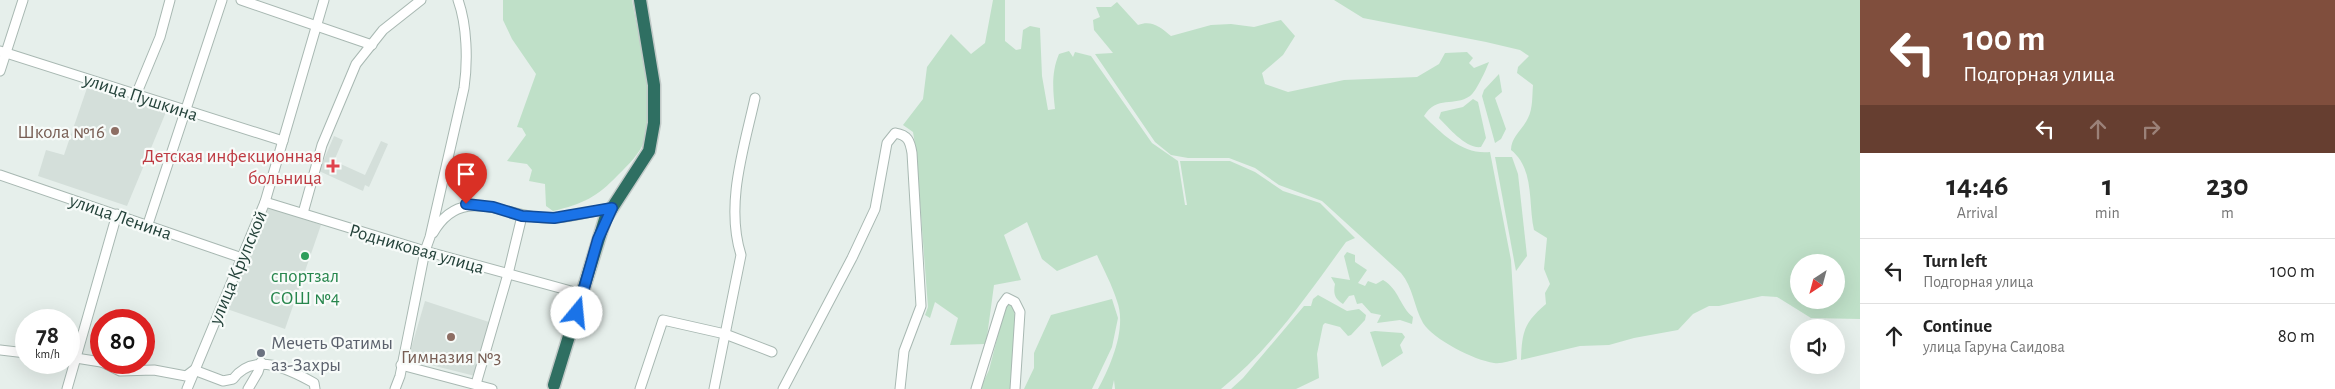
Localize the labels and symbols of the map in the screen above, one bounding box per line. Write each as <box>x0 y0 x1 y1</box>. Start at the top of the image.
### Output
street label: улица Пушкина <box>80 70 200 125</box>
place label: Школа №16 <box>17 123 105 142</box>
marker: Школа №16 <box>109 125 121 137</box>
place label: Детская инфекционная больница <box>142 147 322 188</box>
pin <box>445 153 487 204</box>
marker: Детская инфекционная больница <box>326 159 340 173</box>
street label: улица Ленина <box>66 191 174 244</box>
street label: улица Крупской <box>205 208 271 328</box>
street label: Родниковая улица <box>347 221 487 278</box>
marker: спортзал СОШ №4 <box>299 250 311 262</box>
north arrow <box>1790 254 1845 309</box>
place label: спортзал СОШ №4 <box>270 267 340 308</box>
position arrow <box>550 286 602 338</box>
speed limit sign: 80 <box>90 309 155 374</box>
marker: Гимназия №3 <box>445 331 457 343</box>
place label: Мечеть Фатимы аз-Захры <box>271 334 393 375</box>
marker: Мечеть Фатимы аз-Захры <box>255 347 267 359</box>
place label: Гимназия №3 <box>401 348 501 367</box>

